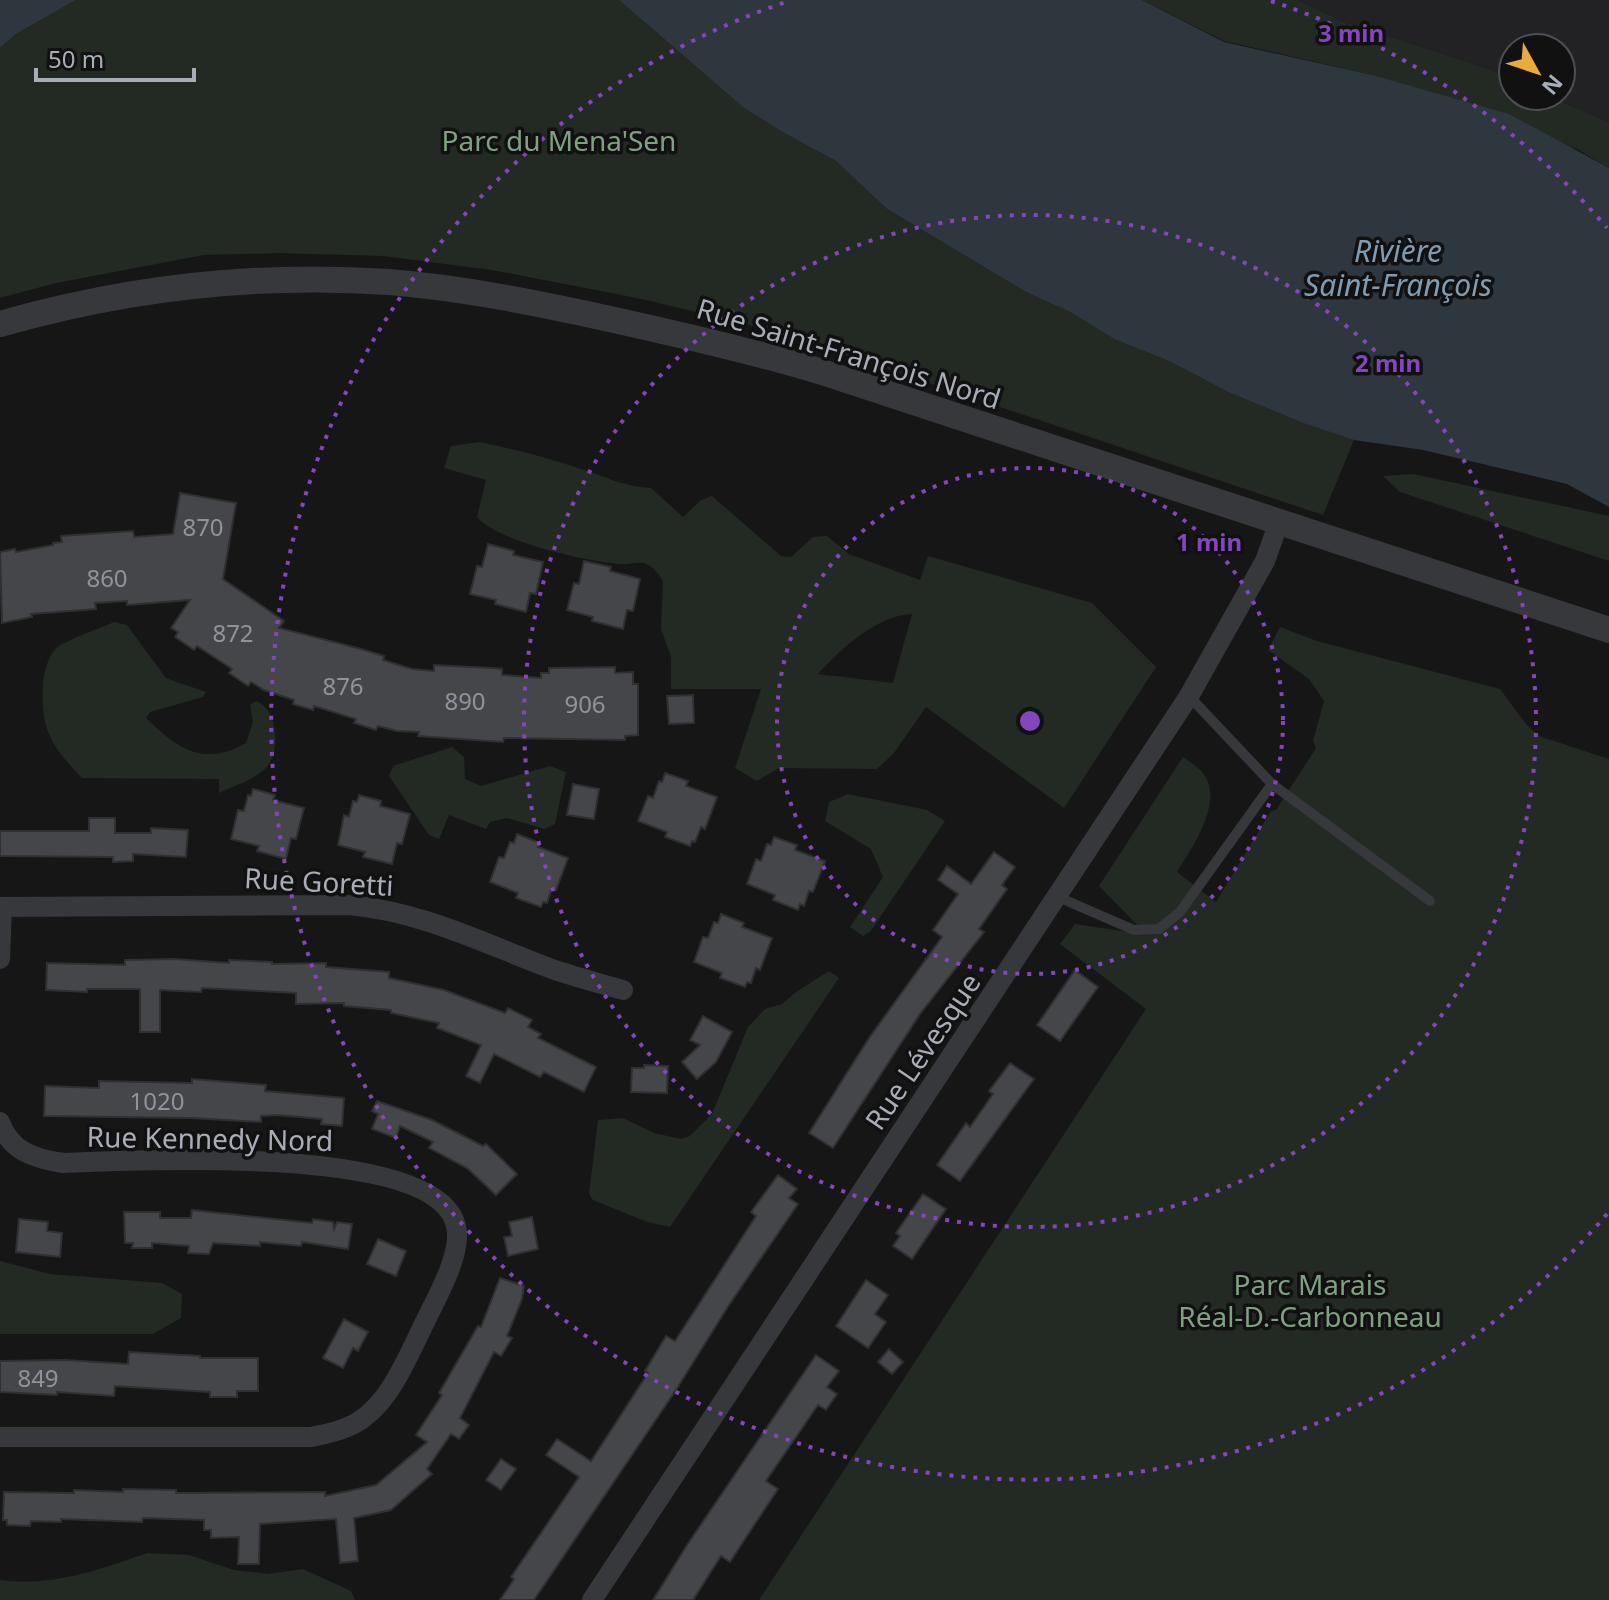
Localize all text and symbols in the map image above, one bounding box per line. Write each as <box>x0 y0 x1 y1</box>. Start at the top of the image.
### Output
text: 3 min <box>1318 16 1384 49</box>
scale bar <box>36 32 194 82</box>
north arrow <box>1497 32 1577 112</box>
text: 50 m <box>48 42 104 75</box>
text: N <box>1536 69 1570 102</box>
park label: Parc du Mena'Sen <box>442 121 676 159</box>
water label: Rivière Saint-François <box>1304 230 1492 305</box>
street label: Rue Saint-François Nord <box>692 289 1006 417</box>
text: 2 min <box>1355 346 1421 379</box>
house number: 870 <box>182 510 224 543</box>
text: 1 min <box>1176 525 1242 558</box>
house number: 860 <box>86 561 128 594</box>
house number: 872 <box>212 616 254 649</box>
house number: 876 <box>322 669 364 702</box>
house number: 890 <box>444 684 486 717</box>
house number: 906 <box>564 687 606 720</box>
centre of rings <box>1016 707 1044 735</box>
street label: Rue Goretti <box>243 858 395 904</box>
street label: Rue Lévesque <box>856 965 988 1137</box>
house number: 1020 <box>130 1084 184 1117</box>
street label: Rue Kennedy Nord <box>86 1117 334 1159</box>
park label: Parc Marais Réal-D.-Carbonneau <box>1178 1265 1442 1335</box>
house number: 849 <box>17 1361 59 1394</box>

